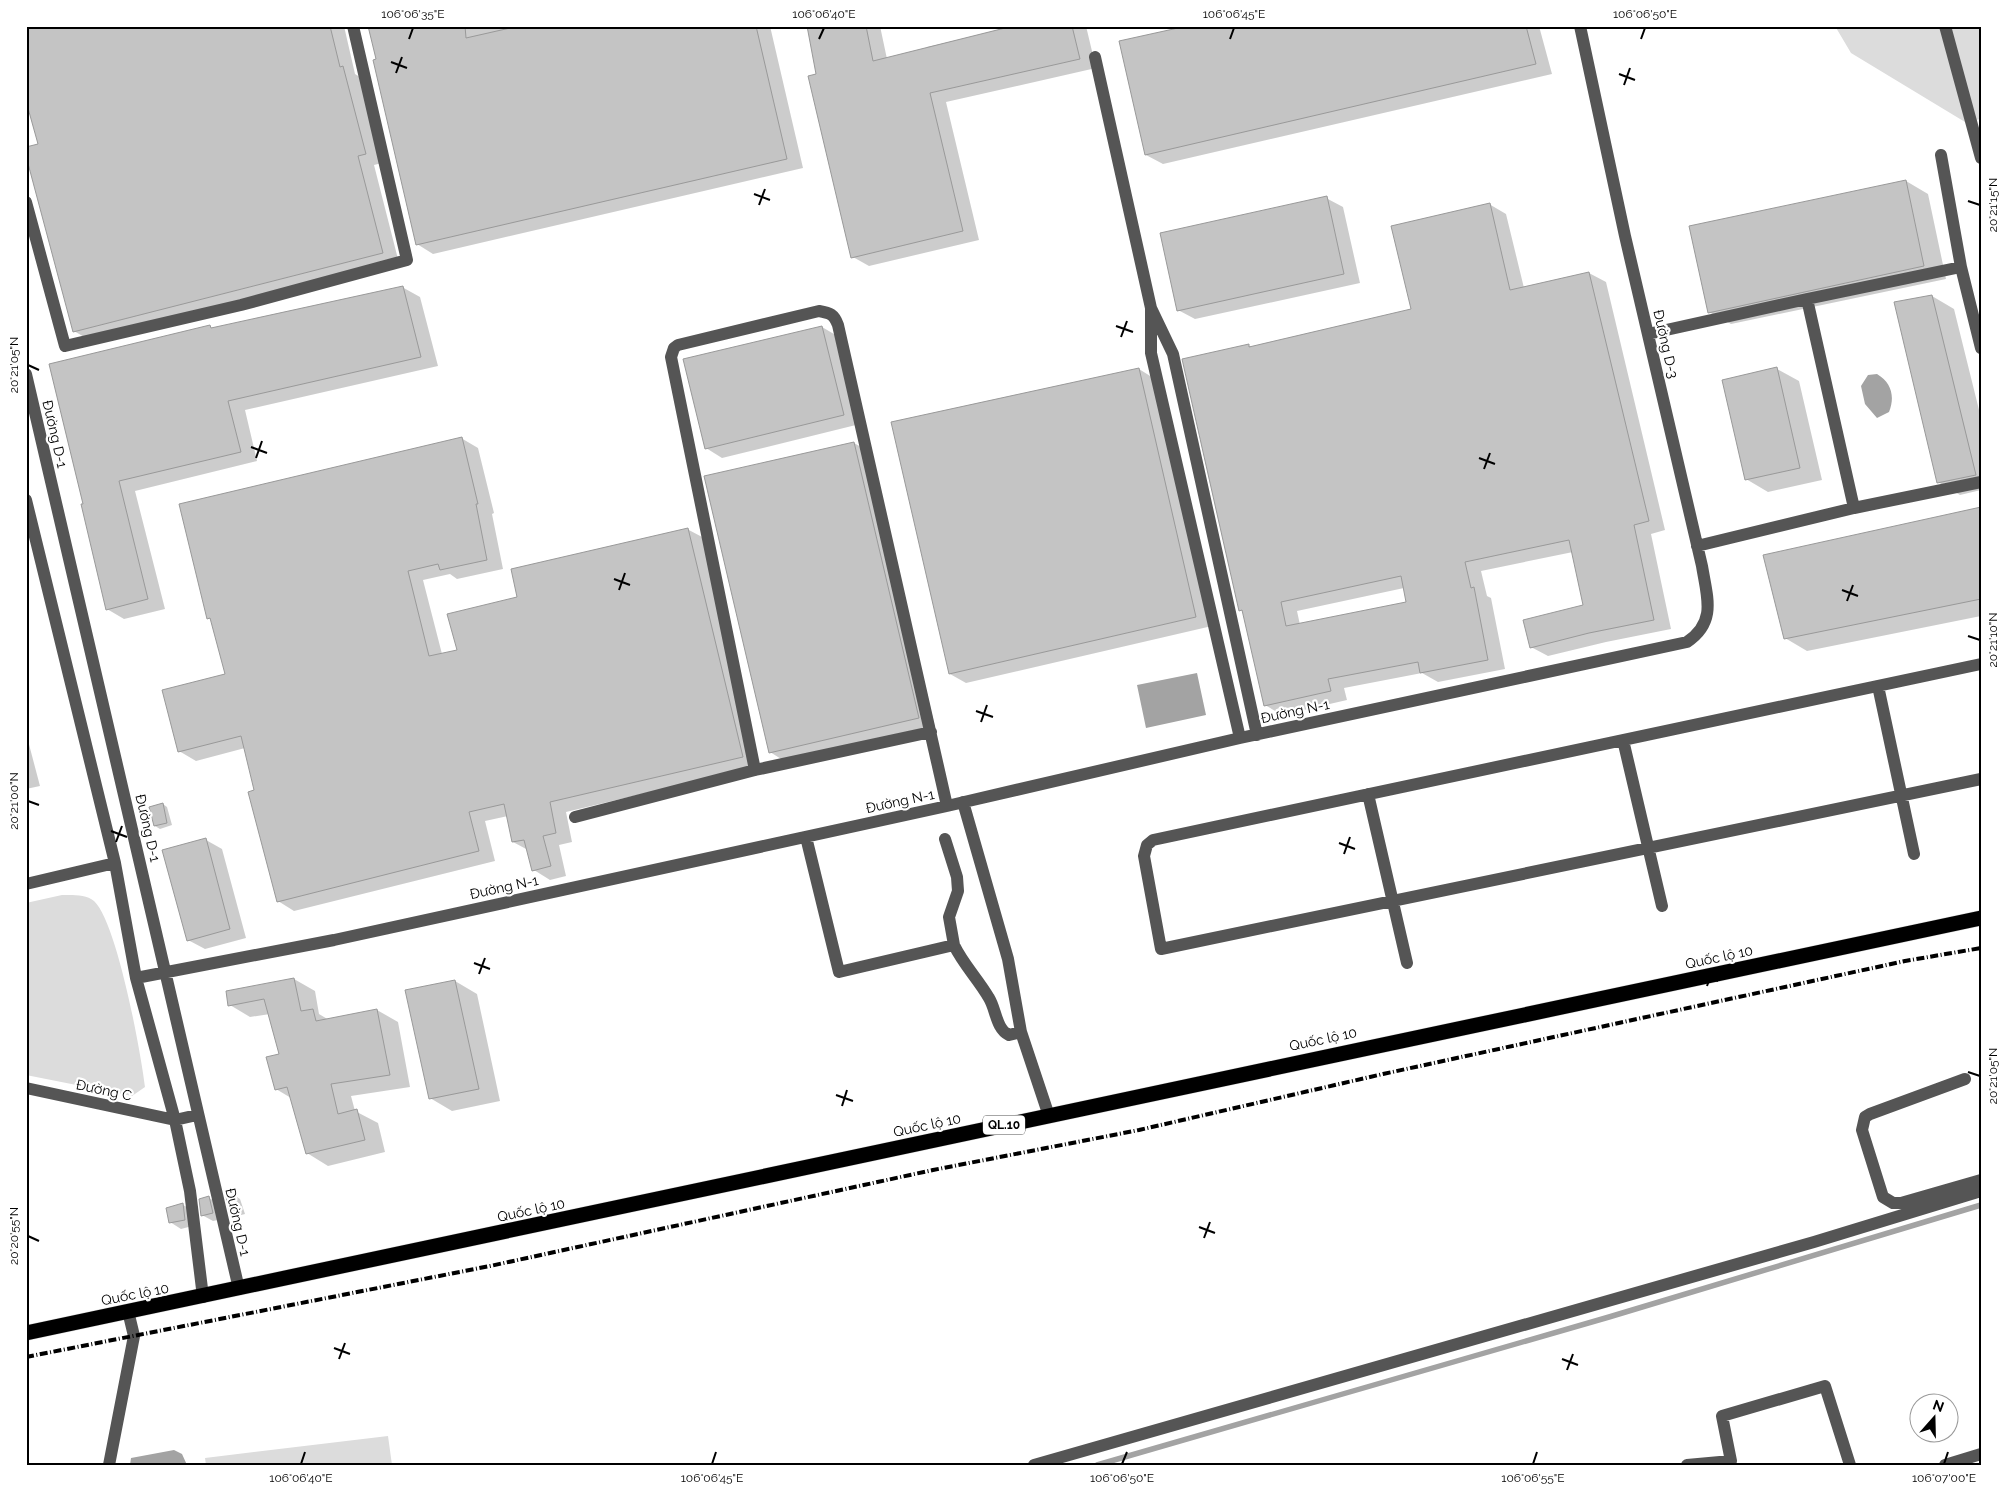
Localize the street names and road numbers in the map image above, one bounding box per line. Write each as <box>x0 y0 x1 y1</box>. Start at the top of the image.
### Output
street label: Đường D-3 <box>1650 308 1682 380</box>
street label: Đường D-1 <box>39 399 71 469</box>
street label: Đường N-1 <box>1259 696 1331 726</box>
street label: Đường N-1 <box>864 786 936 816</box>
street label: Đường D-1 <box>132 793 164 863</box>
street label: Đường N-1 <box>468 872 540 902</box>
street label: Quốc lộ 10 <box>1684 942 1754 972</box>
street label: Quốc lộ 10 <box>1288 1024 1358 1054</box>
street label: Đường C <box>75 1076 134 1104</box>
street label: Quốc lộ 10 <box>892 1110 962 1140</box>
road number: QL.10 <box>983 1116 1025 1134</box>
street label: Đường D-1 <box>222 1187 254 1257</box>
street label: Quốc lộ 10 <box>496 1195 566 1225</box>
street label: Quốc lộ 10 <box>100 1280 170 1308</box>

